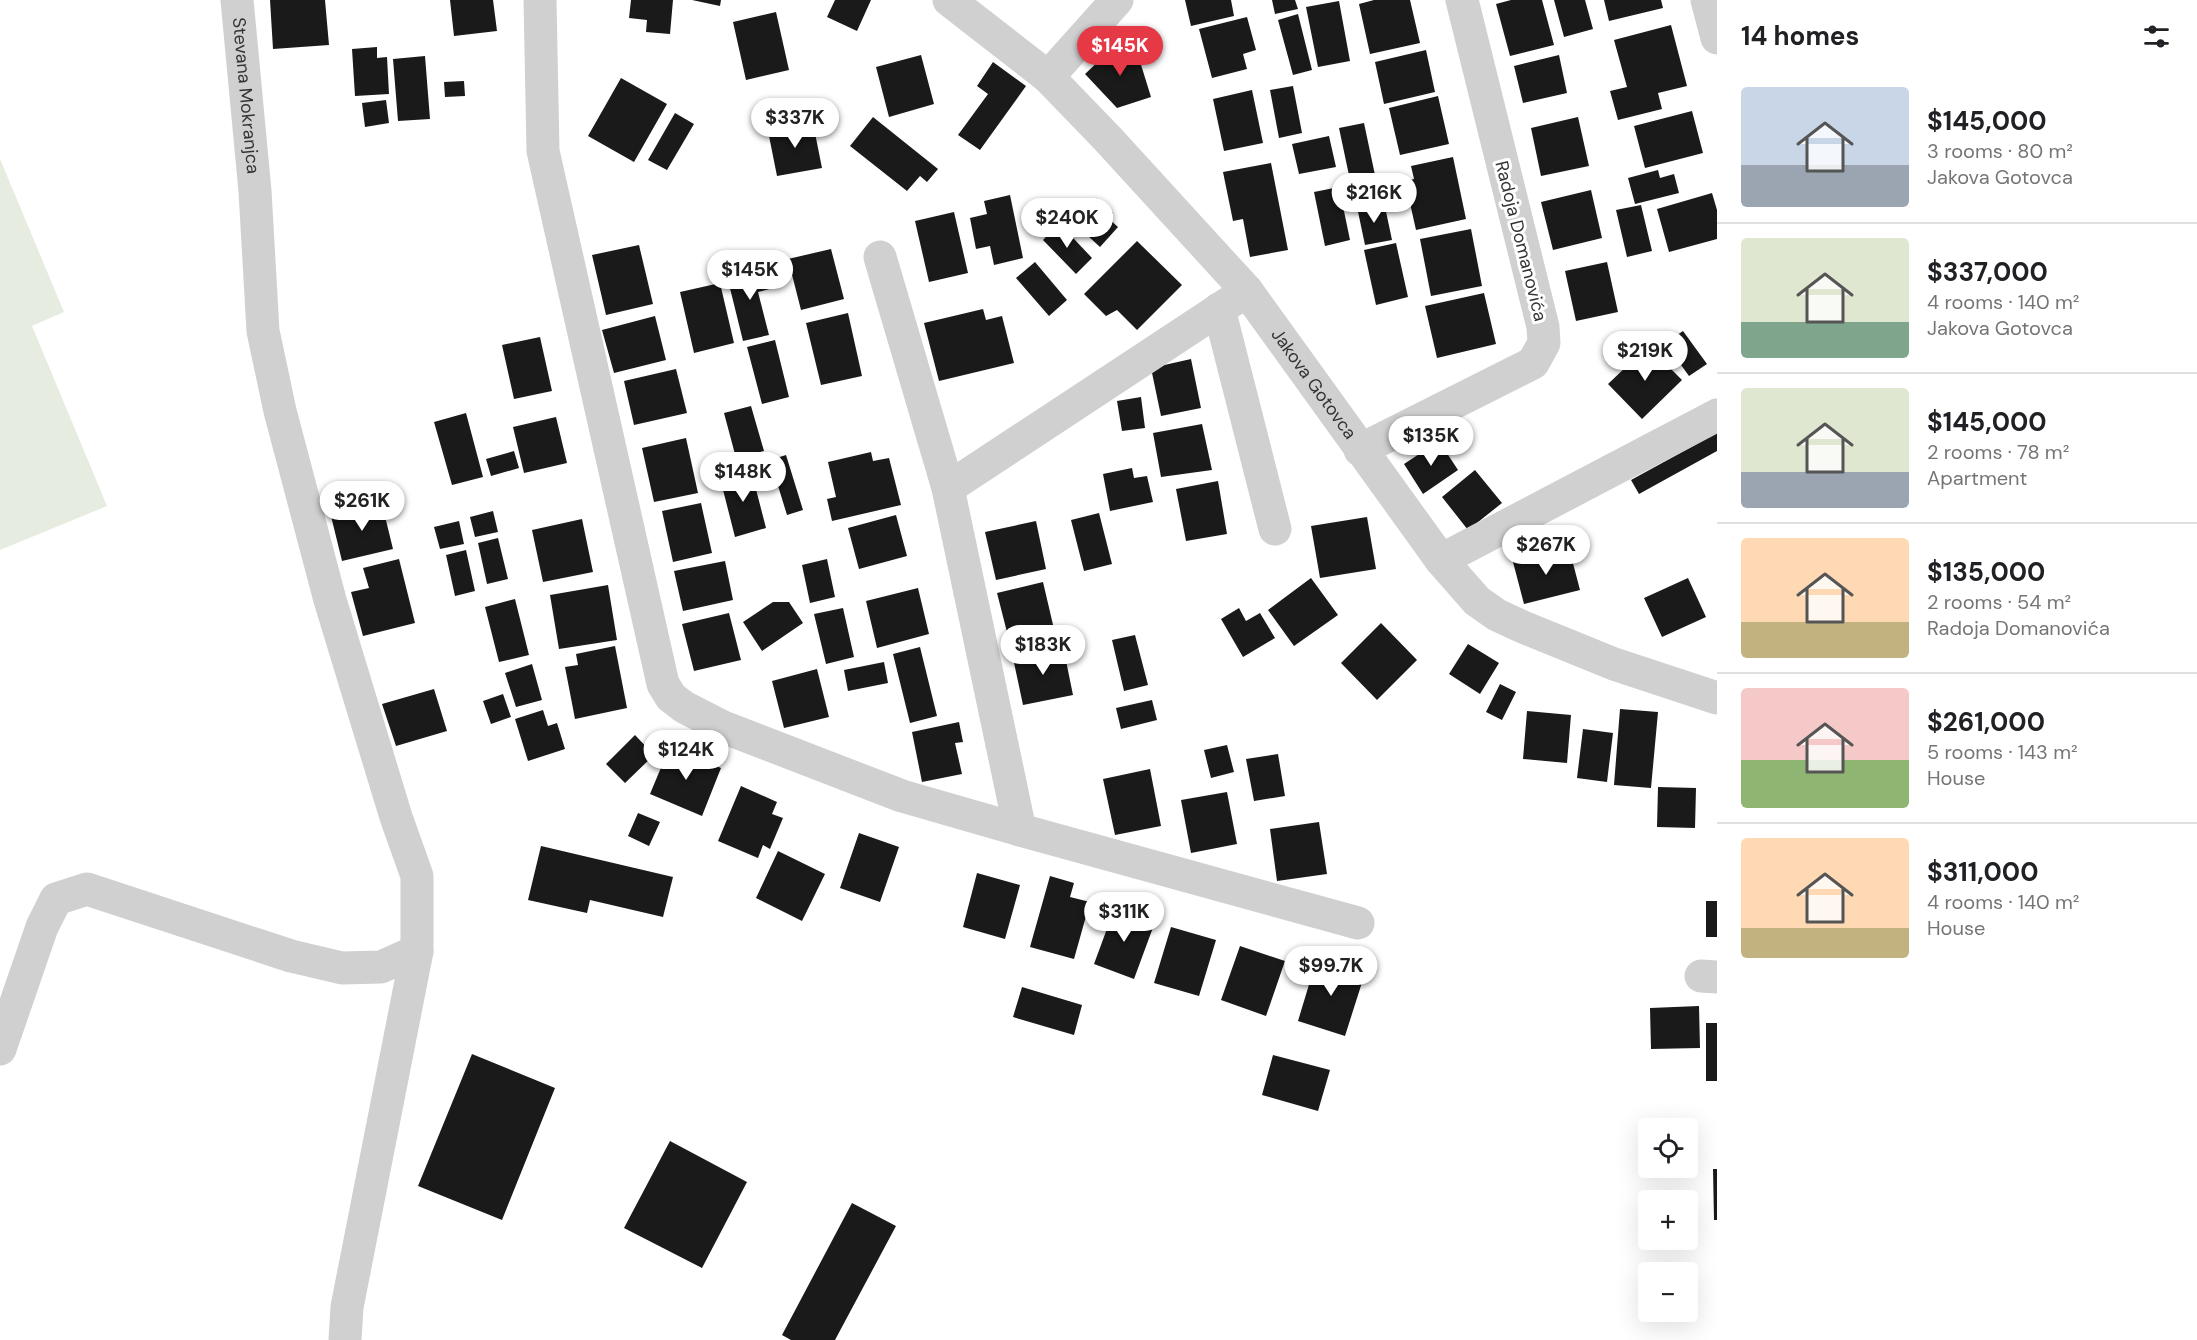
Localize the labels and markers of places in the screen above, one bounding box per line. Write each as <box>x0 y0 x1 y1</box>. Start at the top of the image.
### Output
pin: $145K <box>1078 26 1162 77</box>
pin: $337K <box>753 98 837 149</box>
pin: $216K <box>1332 173 1416 224</box>
pin: $240K <box>1025 198 1109 249</box>
pin: $145K <box>708 250 792 301</box>
pin: $219K <box>1603 331 1687 382</box>
pin: $135K <box>1389 416 1473 467</box>
pin: $148K <box>701 452 785 503</box>
pin: $261K <box>320 481 404 532</box>
pin: $267K <box>1504 525 1588 576</box>
pin: $183K <box>1001 625 1085 676</box>
pin: $124K <box>644 730 728 781</box>
pin: $311K <box>1082 892 1166 943</box>
pin: $99.7K <box>1282 946 1380 997</box>

